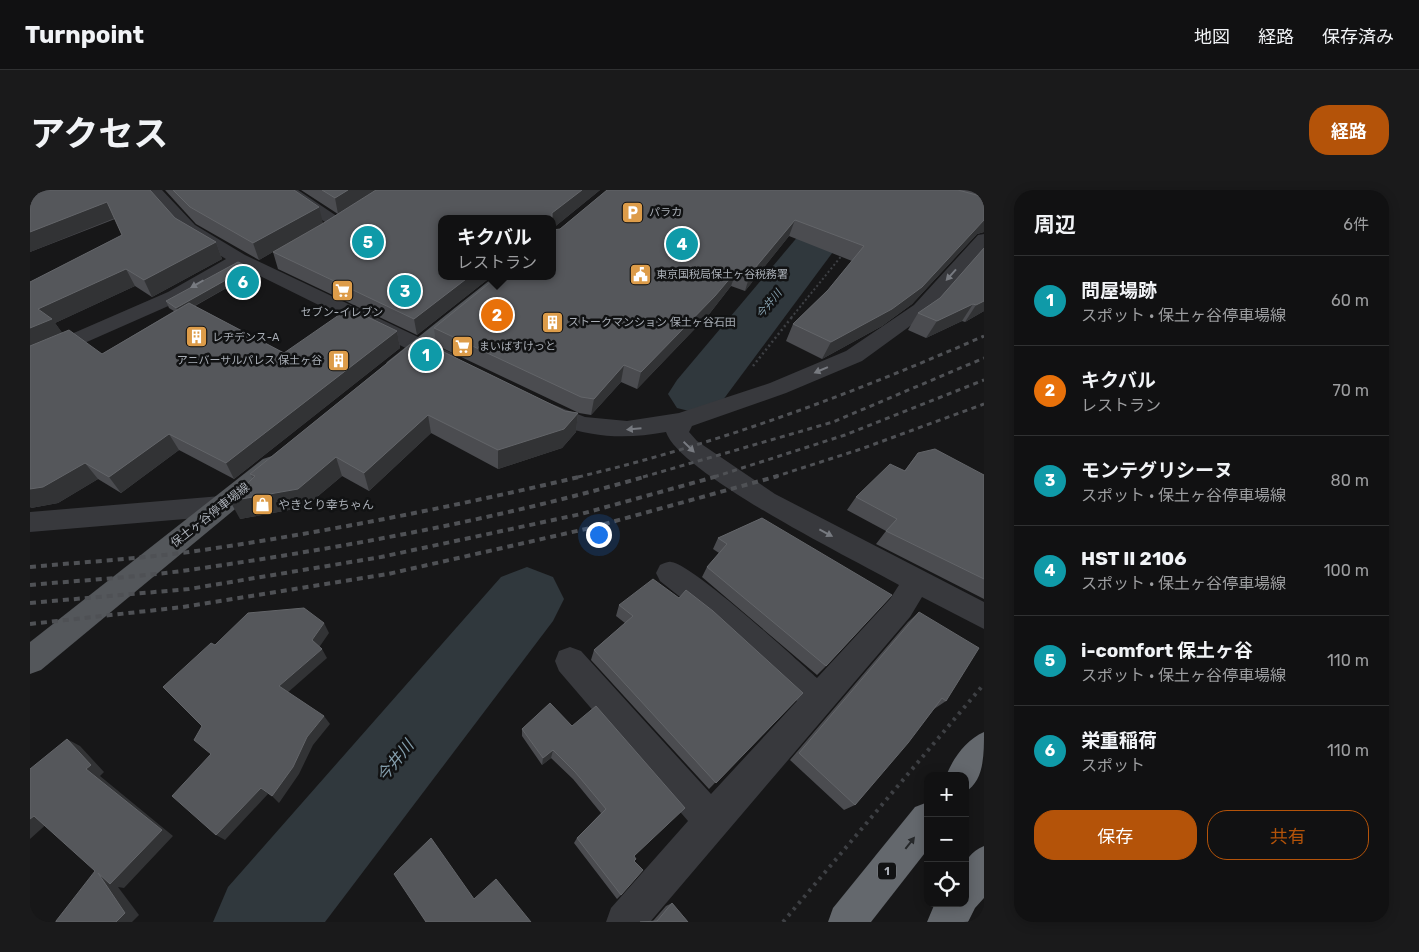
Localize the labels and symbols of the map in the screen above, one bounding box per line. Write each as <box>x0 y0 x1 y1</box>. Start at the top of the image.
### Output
parking icon: パラカ <box>621 200 645 224</box>
place label: パラカ <box>649 206 682 219</box>
pin: 5 <box>352 223 384 261</box>
pin: 4 <box>666 225 698 263</box>
public building icon: 東京国税局保土ヶ谷税務署 <box>628 262 652 286</box>
pin: 6 <box>227 263 259 301</box>
place label: 東京国税局保土ヶ谷税務署 <box>656 268 788 281</box>
one-way arrow <box>945 269 957 281</box>
pin: 3 <box>389 272 421 310</box>
supermarket icon: セブン-イレブン <box>330 279 354 303</box>
one-way arrow <box>189 280 204 288</box>
water label: 今井川 <box>754 286 785 321</box>
pin: 2 <box>481 296 513 334</box>
place label: セブン-イレブン <box>301 306 383 319</box>
building icon: ストークマンション 保土ヶ谷石田 <box>540 310 564 334</box>
place label: ストークマンション 保土ヶ谷石田 <box>568 316 736 329</box>
building icon: レヂデンス-A <box>184 325 208 349</box>
place label: レヂデンス-A <box>212 331 280 344</box>
supermarket icon: まいばすけっと <box>451 334 475 358</box>
pin: 1 <box>410 336 442 374</box>
place label: まいばすけっと <box>479 340 556 353</box>
building icon: アニバーサルパレス 保土ヶ谷 <box>326 348 350 372</box>
place label: アニバーサルパレス 保土ヶ谷 <box>177 354 322 367</box>
one-way arrow <box>814 366 828 374</box>
one-way arrow <box>626 425 642 433</box>
one-way arrow <box>683 441 695 453</box>
street label: 保土ヶ谷停車場線 <box>168 480 252 550</box>
shop icon: やきとり幸ちゃん <box>250 493 274 517</box>
place label: やきとり幸ちゃん <box>278 498 374 512</box>
your location <box>586 522 612 548</box>
one-way arrow <box>819 529 834 537</box>
water label: 今井川 <box>373 735 419 786</box>
one-way arrow <box>904 837 915 850</box>
road number: 1 <box>878 862 896 879</box>

